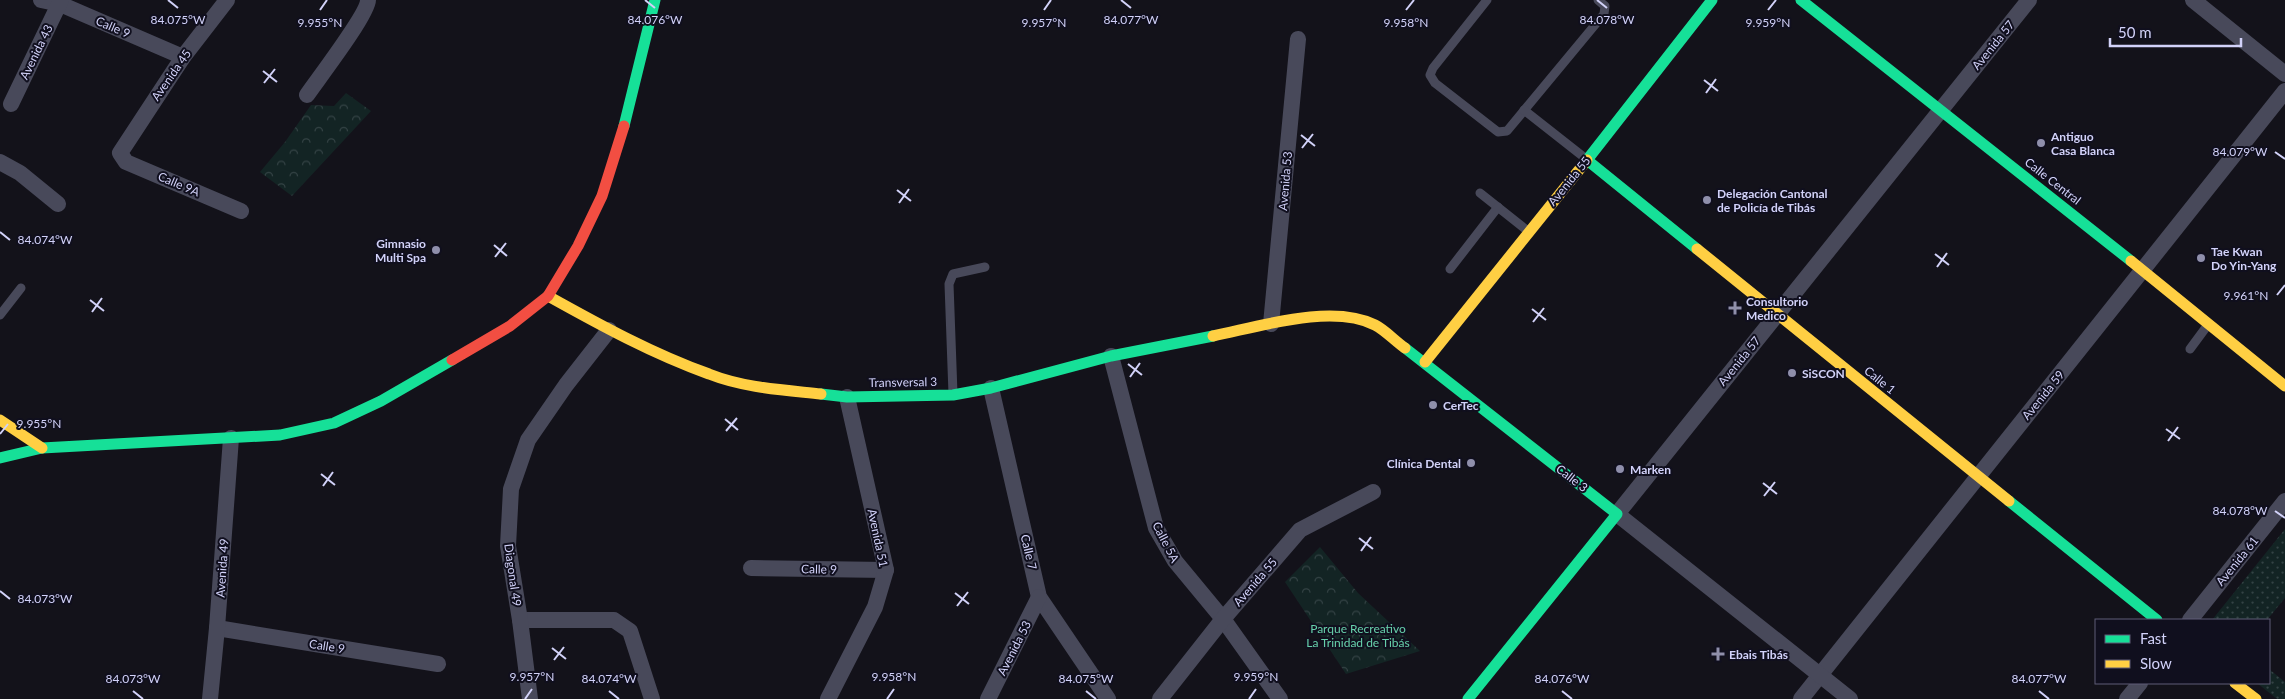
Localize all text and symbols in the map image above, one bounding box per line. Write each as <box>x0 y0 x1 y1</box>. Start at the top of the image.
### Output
text: 84.075°W <box>150 12 206 27</box>
text: 84.076°W <box>627 12 683 27</box>
text: 84.077°W <box>1103 12 1159 27</box>
text: 84.078°W <box>1579 12 1635 27</box>
street label: Calle 9 <box>93 13 133 41</box>
text: 9.955°N <box>298 15 342 30</box>
text: 9.957°N <box>1022 15 1066 30</box>
text: 9.958°N <box>1384 15 1428 30</box>
text: 9.959°N <box>1746 15 1790 30</box>
scale bar <box>2110 15 2241 47</box>
street label: Avenida 57 <box>1969 17 2017 73</box>
street label: Avenida 43 <box>16 22 56 82</box>
text: 50 m <box>2118 23 2152 41</box>
street label: Avenida 45 <box>148 46 194 104</box>
place label: Antiguo Casa Blanca <box>2050 129 2115 158</box>
marker: Antiguo Casa Blanca <box>2035 137 2047 149</box>
text: 84.079°W <box>2212 144 2268 159</box>
street label: Avenida 53 <box>1275 151 1295 211</box>
street label: Avenida 55 <box>1545 153 1593 209</box>
street label: Calle Central <box>2022 154 2084 208</box>
street label: Calle 9A <box>156 168 203 200</box>
place label: Delegación Cantonal de Policía de Tibás <box>1717 186 1828 215</box>
marker: Delegación Cantonal de Policía de Tibás <box>1701 194 1713 206</box>
text: 84.074°W <box>17 232 73 247</box>
place label: Gimnasio Multi Spa <box>375 236 426 265</box>
marker: Gimnasio Multi Spa <box>430 244 442 256</box>
place label: Tae Kwan Do Yin-Yang <box>2211 244 2277 273</box>
marker: Tae Kwan Do Yin-Yang <box>2195 252 2207 264</box>
text: 9.961°N <box>2224 288 2268 303</box>
place label: Consultorio Medico <box>1746 294 1808 323</box>
marker: Consultorio Medico <box>1728 301 1742 315</box>
street label: Avenida 57 <box>1715 333 1763 389</box>
street label: Calle 1 <box>1861 363 1899 397</box>
place label: SiSCON <box>1802 366 1845 381</box>
marker: SiSCON <box>1786 367 1798 379</box>
street label: Avenida 59 <box>2019 367 2067 423</box>
street label: Transversal 3 <box>869 374 937 390</box>
place label: CerTec <box>1443 398 1479 413</box>
marker: CerTec <box>1427 399 1439 411</box>
text: 9.955°N <box>17 416 61 431</box>
place label: Clínica Dental <box>1387 456 1461 471</box>
marker: Clínica Dental <box>1465 457 1477 469</box>
street label: Calle 3 <box>1553 461 1591 495</box>
place label: Marken <box>1630 462 1671 477</box>
marker: Marken <box>1614 463 1626 475</box>
text: 84.078°W <box>2212 503 2268 518</box>
street label: Avenida 51 <box>865 507 892 569</box>
street label: Calle 5A <box>1149 519 1183 566</box>
street label: Calle 7 <box>1018 533 1040 571</box>
street label: Avenida 61 <box>2213 533 2261 589</box>
street label: Avenida 49 <box>212 538 232 598</box>
street label: Diagonal 49 <box>501 543 525 607</box>
street label: Avenida 55 <box>1230 555 1280 609</box>
street label: Calle 9 <box>801 561 837 577</box>
text: 84.073°W <box>17 591 73 606</box>
street label: Avenida 53 <box>994 618 1034 678</box>
legend <box>2095 619 2270 684</box>
park label: Parque Recreativo La Trinidad de Tibás <box>1306 621 1410 650</box>
text: Fast <box>2140 629 2167 647</box>
street label: Calle 9 <box>308 636 346 656</box>
marker: Ebais Tibás <box>1711 647 1725 661</box>
place label: Ebais Tibás <box>1729 647 1788 662</box>
text: Slow <box>2140 654 2172 672</box>
text: 9.957°N <box>510 669 554 684</box>
text: 9.958°N <box>872 669 916 684</box>
text: 9.959°N <box>1234 669 1278 684</box>
text: 84.073°W <box>105 671 161 686</box>
text: 84.074°W <box>581 671 637 686</box>
text: 84.075°W <box>1058 671 1114 686</box>
text: 84.076°W <box>1534 671 1590 686</box>
text: 84.077°W <box>2011 671 2067 686</box>

